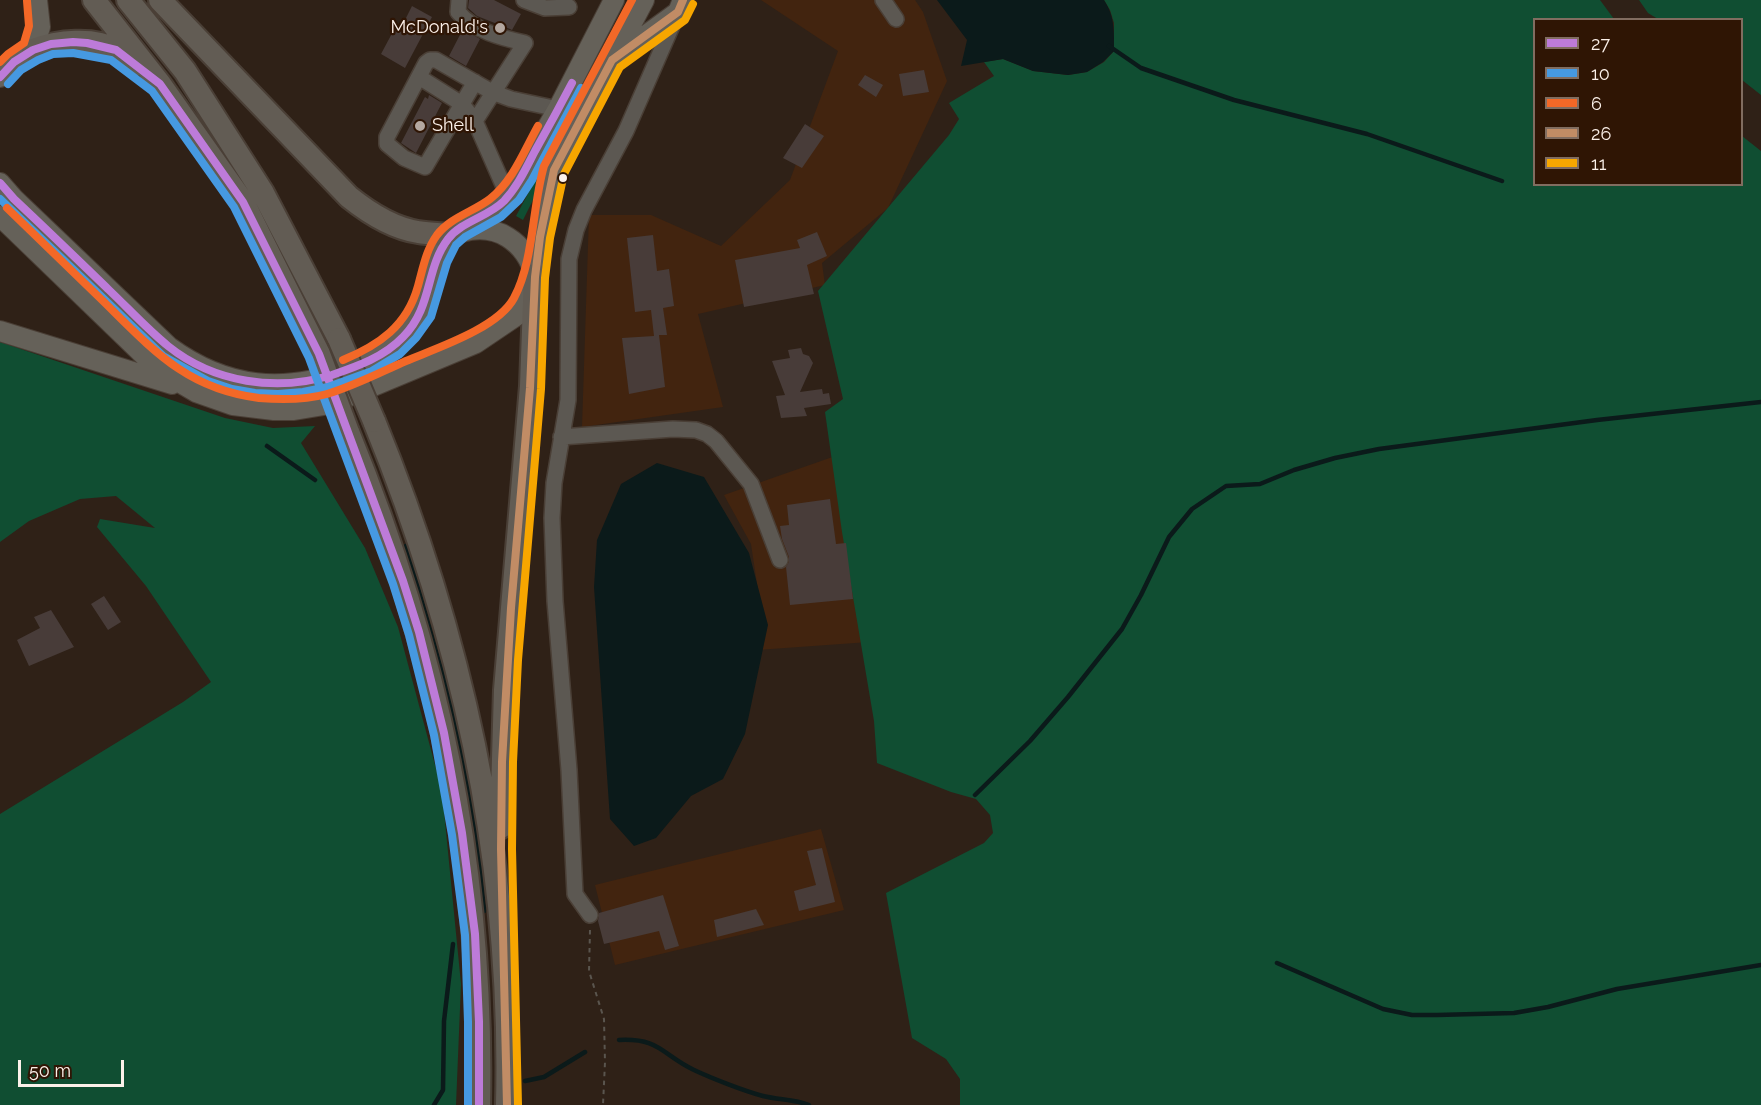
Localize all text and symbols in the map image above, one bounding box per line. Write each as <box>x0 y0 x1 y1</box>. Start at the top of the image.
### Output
place label: McDonald's <box>390 17 488 39</box>
legend <box>1533 18 1743 186</box>
marker: McDonald's <box>493 21 507 35</box>
text: 27 <box>1591 33 1610 54</box>
text: 10 <box>1591 63 1610 84</box>
text: 6 <box>1591 93 1602 114</box>
place label: Shell <box>432 115 474 137</box>
marker: Shell <box>413 119 427 133</box>
text: 26 <box>1591 123 1611 144</box>
text: 11 <box>1591 153 1606 174</box>
unlabelled marker <box>557 172 569 184</box>
scale bar <box>21 1048 128 1086</box>
text: 50 m <box>29 1060 71 1081</box>

